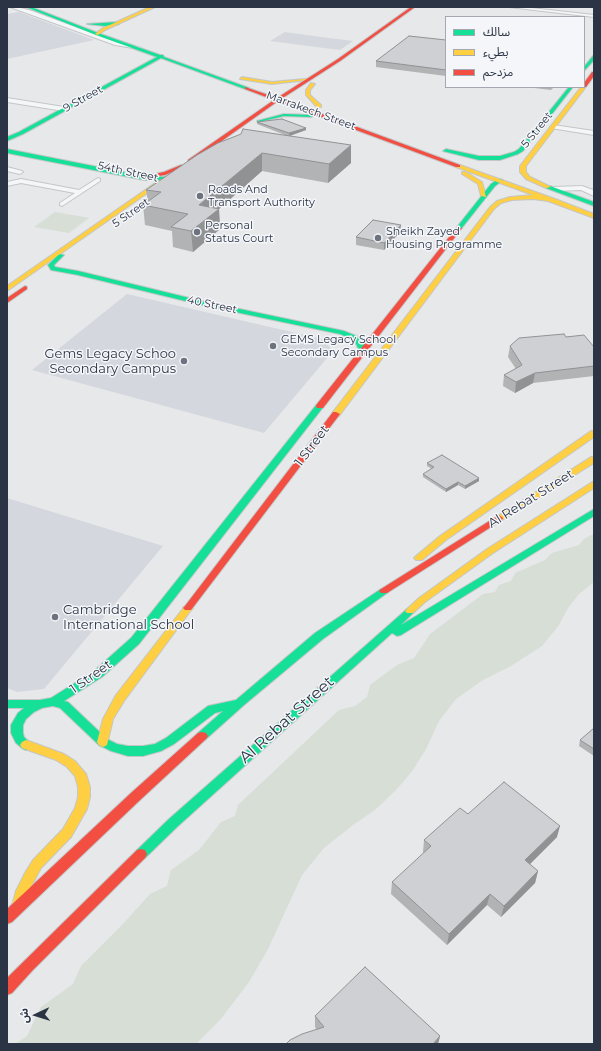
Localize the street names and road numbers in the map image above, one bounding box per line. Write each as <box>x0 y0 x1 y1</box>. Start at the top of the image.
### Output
street label: 9 Street <box>61 83 105 115</box>
street label: Marrakech Street <box>264 89 358 133</box>
street label: 5 Street <box>519 109 555 151</box>
street label: 54th Street <box>97 159 159 185</box>
street label: 5 Street <box>110 195 152 231</box>
street label: 40 Street <box>186 293 238 317</box>
street label: 1 Street <box>292 422 332 470</box>
street label: Al Rebat Street <box>485 466 577 532</box>
street label: 1 Street <box>67 657 115 697</box>
street label: Al Rebat Street <box>236 673 338 767</box>

